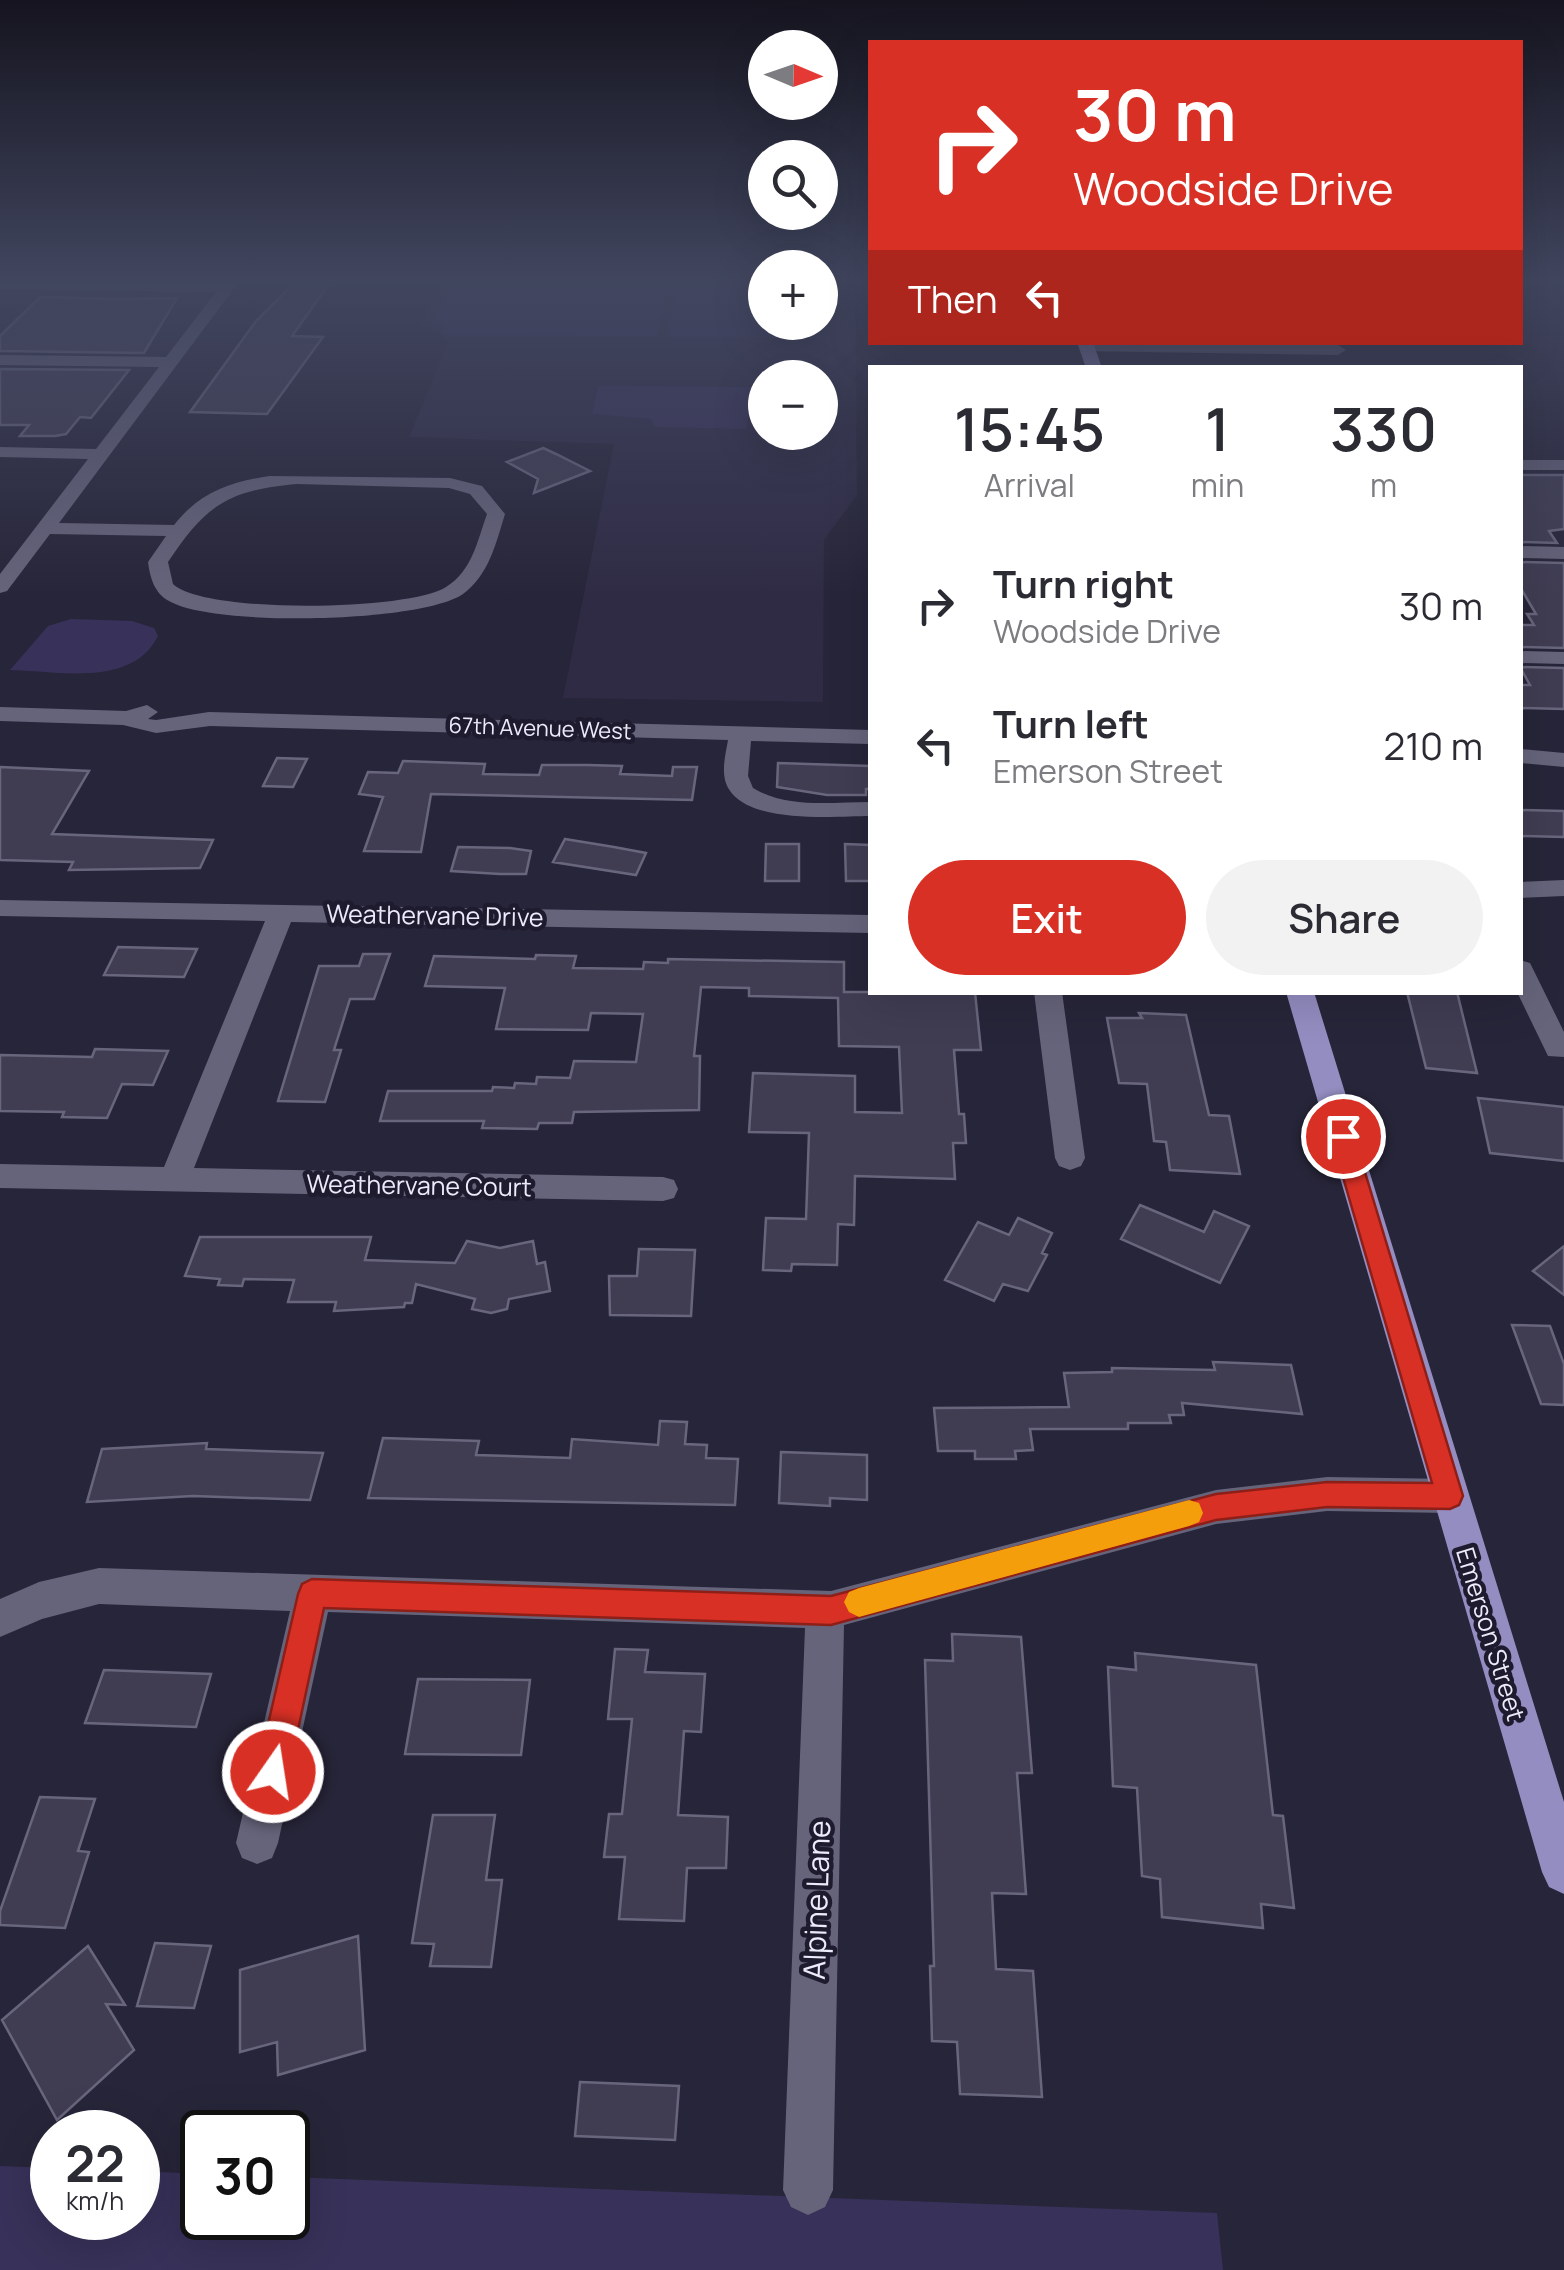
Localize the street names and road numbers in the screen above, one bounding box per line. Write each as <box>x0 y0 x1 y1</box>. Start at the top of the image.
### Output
street label: 67th Avenue West <box>448 710 632 746</box>
street label: Weathervane Drive <box>326 896 544 934</box>
street label: Weathervane Court <box>306 1166 532 1204</box>
street label: Emerson Street <box>1448 1543 1534 1725</box>
street label: Alpine Lane <box>793 1820 839 1980</box>

